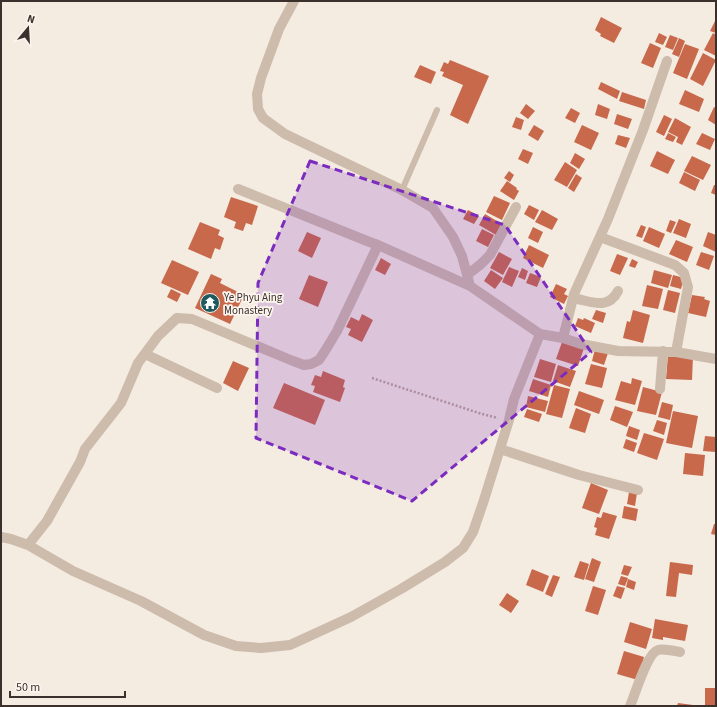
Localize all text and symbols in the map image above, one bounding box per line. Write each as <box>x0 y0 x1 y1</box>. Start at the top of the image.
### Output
north arrow <box>8 8 48 48</box>
text: N <box>25 11 37 27</box>
place label: Ye Phyu Aing Monastery <box>223 290 283 318</box>
temple icon: Ye Phyu Aing Monastery <box>199 292 221 314</box>
scale bar <box>10 673 125 699</box>
text: 50 m <box>16 679 40 696</box>

